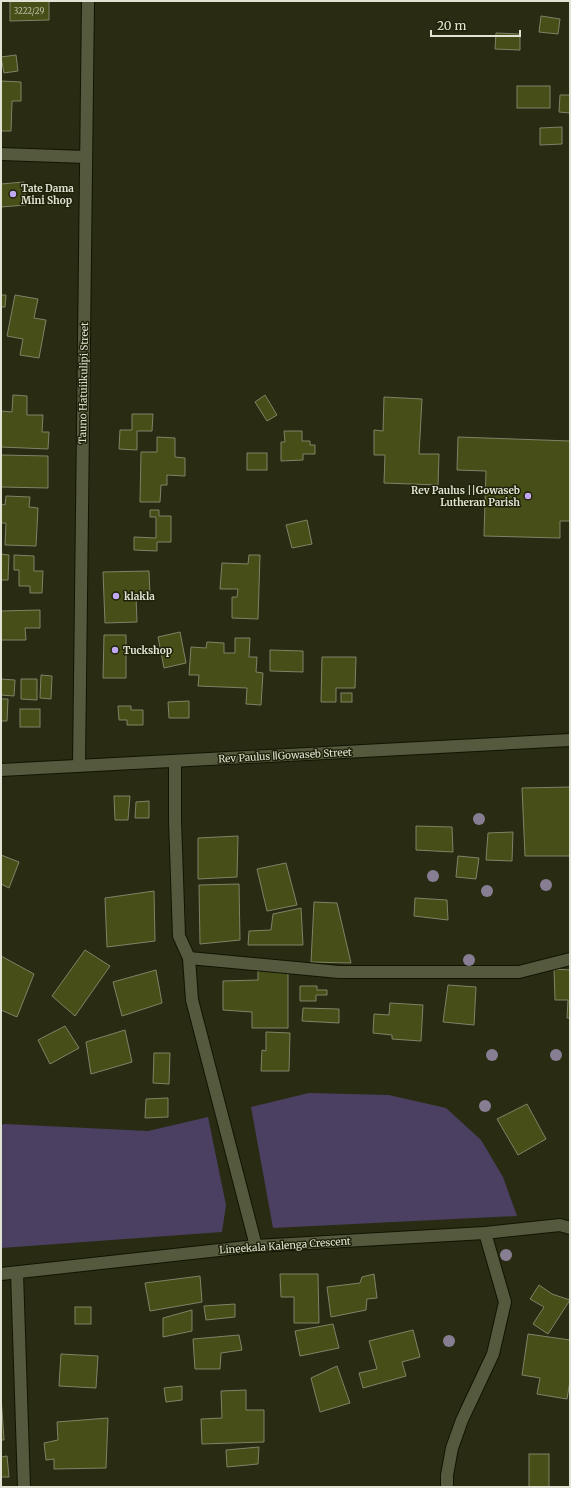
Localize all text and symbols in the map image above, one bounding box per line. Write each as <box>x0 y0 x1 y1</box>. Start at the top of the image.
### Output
house number: 3222/29 <box>14 6 44 16</box>
scale bar <box>431 12 520 38</box>
text: 20 m <box>437 18 466 33</box>
place label: Tate Dama Mini Shop <box>21 182 74 207</box>
marker: Tate Dama Mini Shop <box>8 189 18 199</box>
street label: Tauno Hatuiikulipi Street <box>76 322 91 444</box>
place label: Rev Paulus ||Gowaseb Lutheran Parish <box>411 484 520 509</box>
marker: Rev Paulus ||Gowaseb Lutheran Parish <box>523 491 533 501</box>
place label: klakla <box>124 590 155 603</box>
marker: klakla <box>111 591 121 601</box>
place label: Tuckshop <box>123 644 173 657</box>
marker: Tuckshop <box>110 645 120 655</box>
street label: Rev Paulus ǁGowaseb Street <box>218 746 352 765</box>
street label: Lineekala Kalenga Crescent <box>219 1234 351 1257</box>

